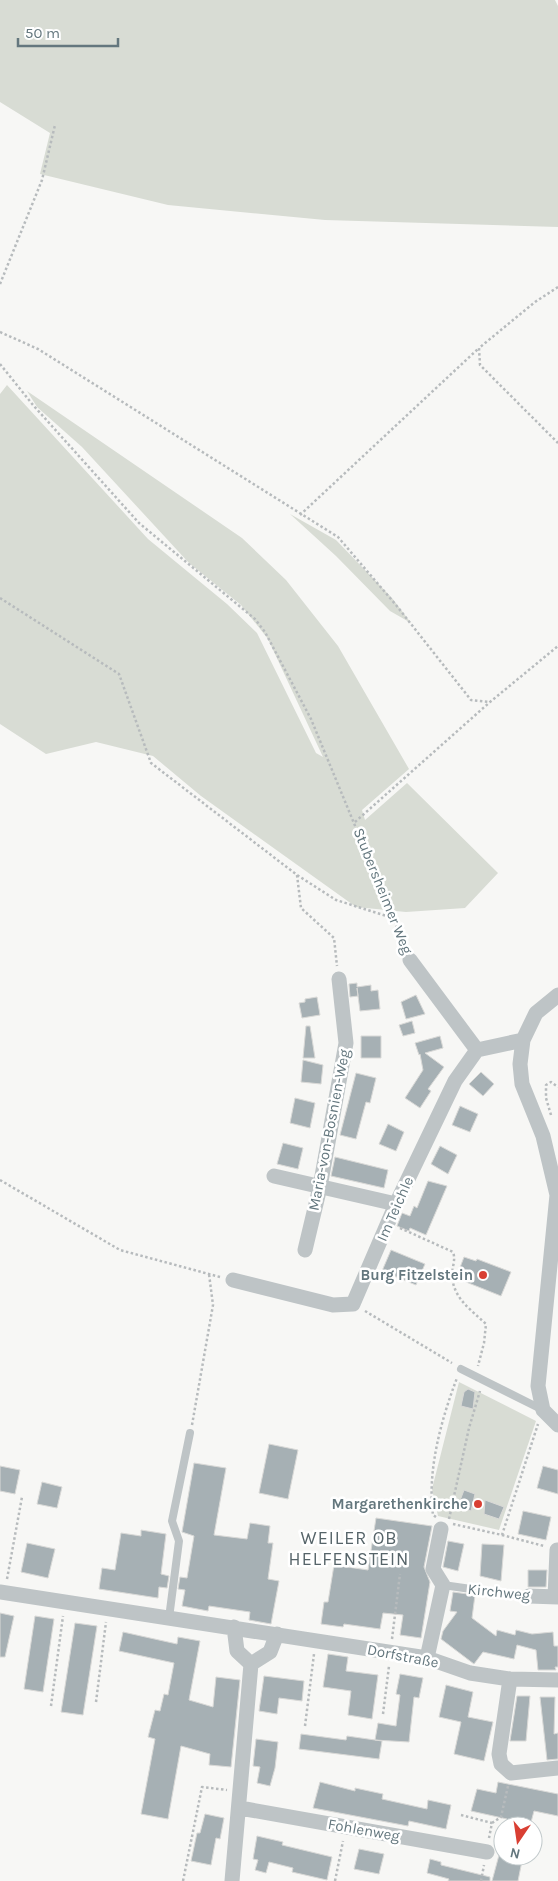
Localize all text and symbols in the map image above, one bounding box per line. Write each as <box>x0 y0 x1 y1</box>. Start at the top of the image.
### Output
scale bar <box>18 15 118 47</box>
text: 50 m <box>25 24 60 42</box>
street label: Stubersheimer Weg <box>349 825 417 957</box>
street label: Maria-von-Bosnien-Weg <box>304 1047 354 1212</box>
street label: Im Teichle <box>373 1174 417 1244</box>
place label: Burg Fitzelstein <box>361 1266 473 1284</box>
marker: Burg Fitzelstein <box>477 1269 489 1281</box>
place label: Margarethenkirche <box>332 1495 468 1513</box>
marker: Margarethenkirche <box>472 1498 484 1510</box>
district label: WEILER OB HELFENSTEIN <box>289 1527 409 1570</box>
street label: Kirchweg <box>467 1580 532 1604</box>
street label: Dorfstraße <box>366 1640 440 1672</box>
street label: Fohlenweg <box>327 1815 402 1845</box>
north arrow <box>493 1816 543 1866</box>
text: N <box>508 1844 522 1863</box>

